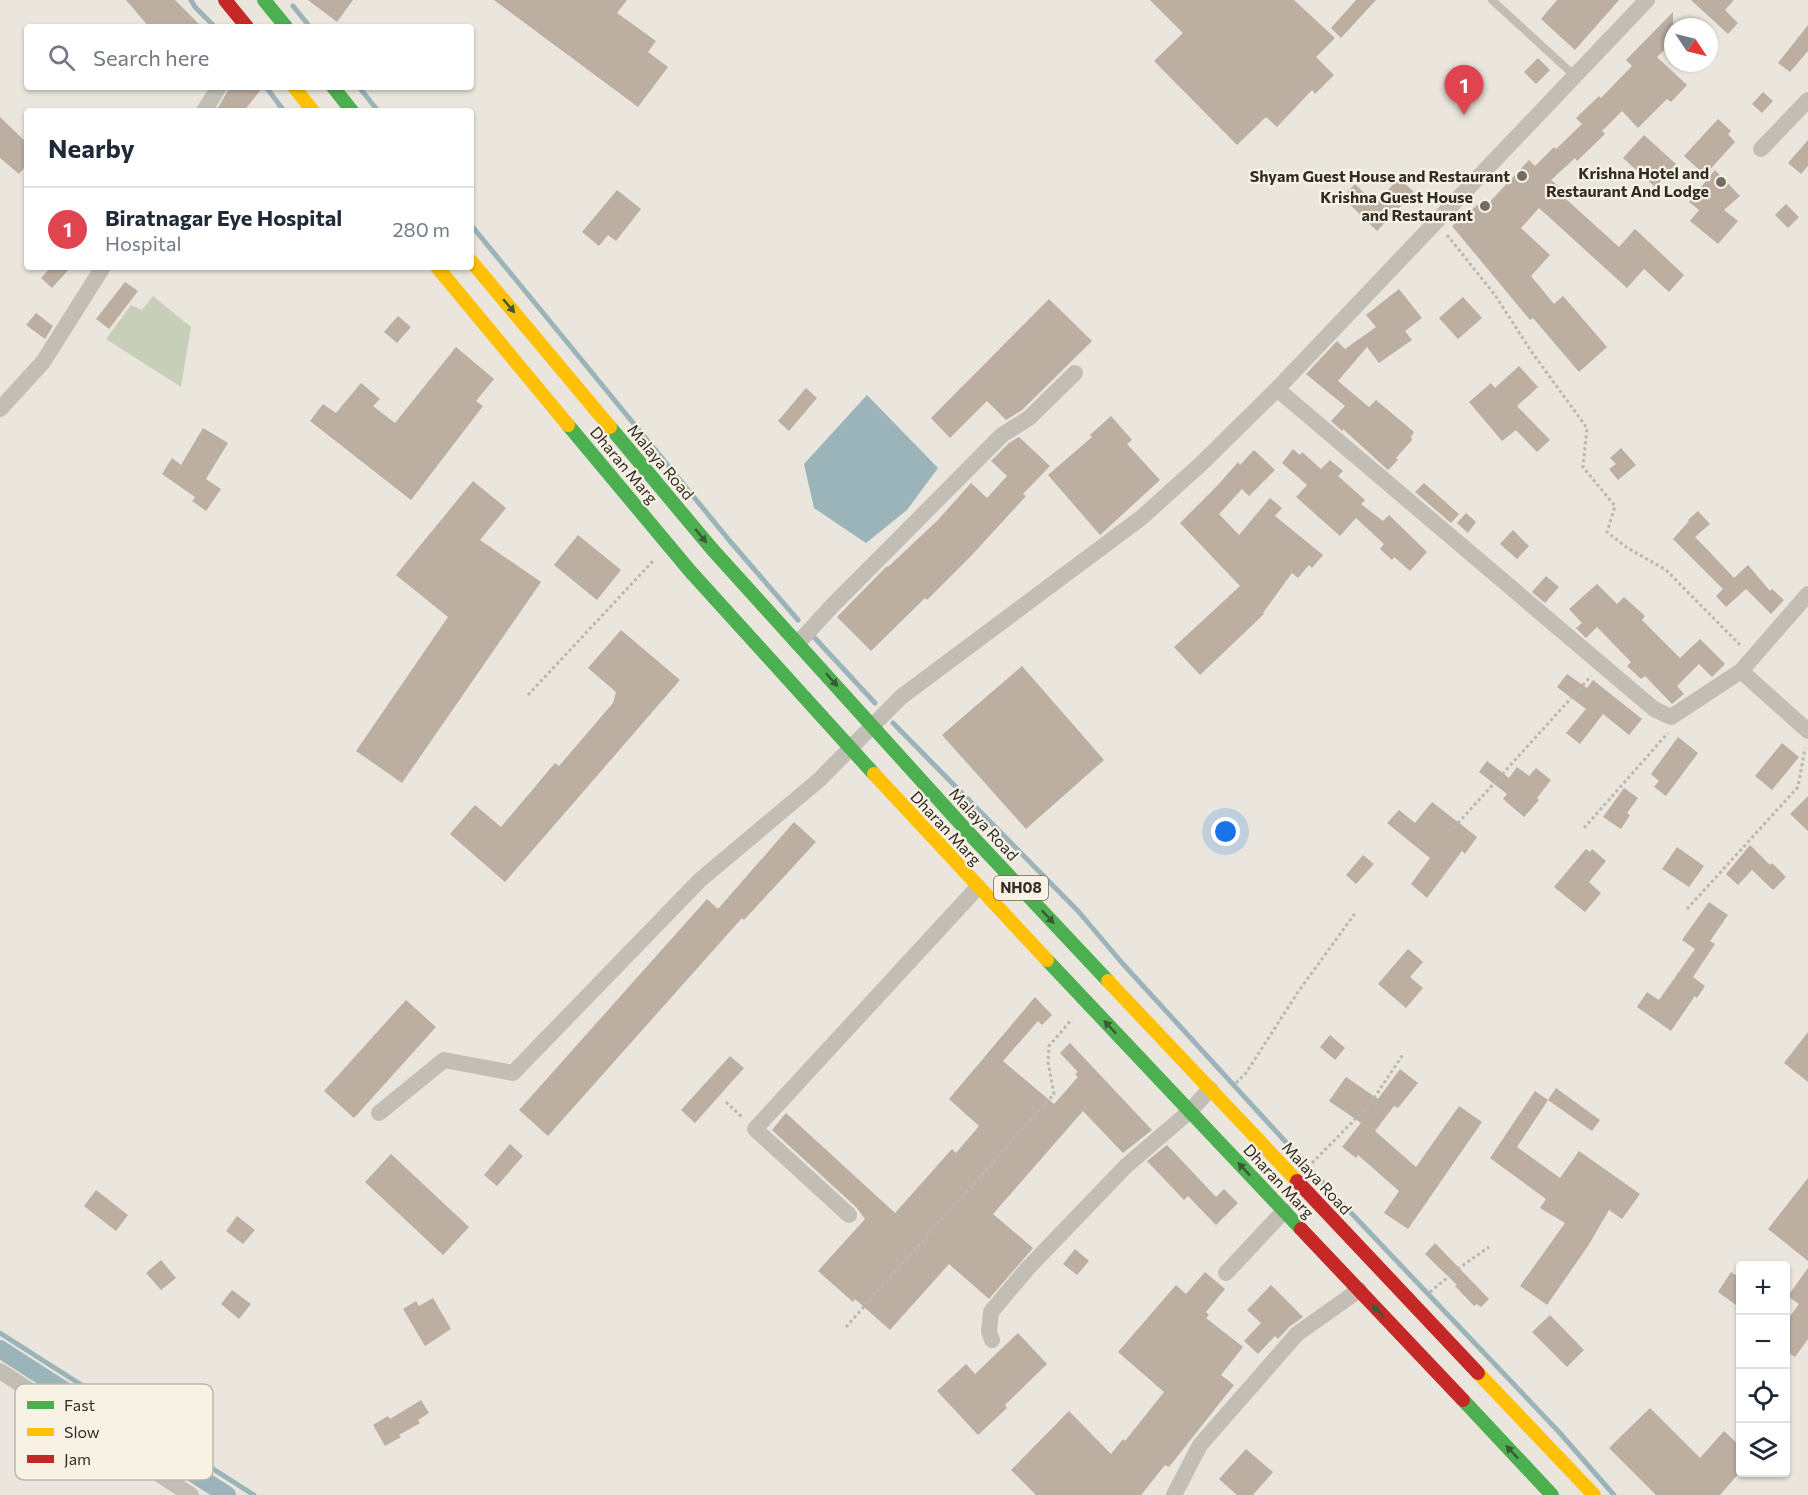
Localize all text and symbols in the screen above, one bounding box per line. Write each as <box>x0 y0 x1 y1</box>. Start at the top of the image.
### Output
north arrow <box>1664 18 1718 72</box>
search box <box>24 24 474 90</box>
icon: search <box>45 41 78 74</box>
text: Search here <box>93 44 209 71</box>
pin: 1 <box>1444 66 1484 115</box>
text: Nearby <box>48 132 135 163</box>
place label: Krishna Hotel and Restaurant And Lodge <box>1546 163 1709 200</box>
place label: Shyam Guest House and Restaurant <box>1250 166 1510 185</box>
marker: Shyam Guest House and Restaurant <box>1515 169 1529 183</box>
marker: Krishna Hotel and Restaurant And Lodge <box>1714 175 1728 189</box>
place label: Krishna Guest House and Restaurant <box>1320 187 1473 224</box>
marker: Krishna Guest House and Restaurant <box>1478 199 1492 213</box>
text: Biratnagar Eye Hospital <box>105 204 342 231</box>
text: 1 <box>63 217 72 241</box>
text: 280 m <box>392 217 450 241</box>
text: Hospital <box>105 231 182 255</box>
one-way arrow <box>502 298 514 313</box>
street label: Malaya Road <box>624 420 698 503</box>
street label: Dharan Marg <box>587 422 662 507</box>
one-way arrow <box>694 528 707 543</box>
one-way arrow <box>825 673 839 688</box>
street label: Malaya Road <box>946 783 1023 864</box>
street label: Dharan Marg <box>907 787 986 869</box>
your location <box>1211 817 1240 846</box>
road number: NH08 <box>994 876 1048 900</box>
one-way arrow <box>1041 910 1055 924</box>
one-way arrow <box>1104 1021 1118 1035</box>
street label: Malaya Road <box>1279 1137 1356 1218</box>
street label: Dharan Marg <box>1240 1140 1319 1222</box>
one-way arrow <box>1238 1162 1252 1176</box>
map controls <box>1736 1261 1790 1477</box>
button: + <box>1736 1261 1790 1315</box>
one-way arrow <box>1372 1304 1386 1318</box>
button: − <box>1736 1315 1790 1369</box>
button: locate <box>1736 1369 1790 1423</box>
legend <box>15 1384 213 1480</box>
text: Fast <box>64 1395 95 1414</box>
text: Slow <box>64 1422 100 1441</box>
button: layers <box>1736 1423 1790 1477</box>
one-way arrow <box>1506 1446 1520 1460</box>
text: Jam <box>64 1449 91 1468</box>

